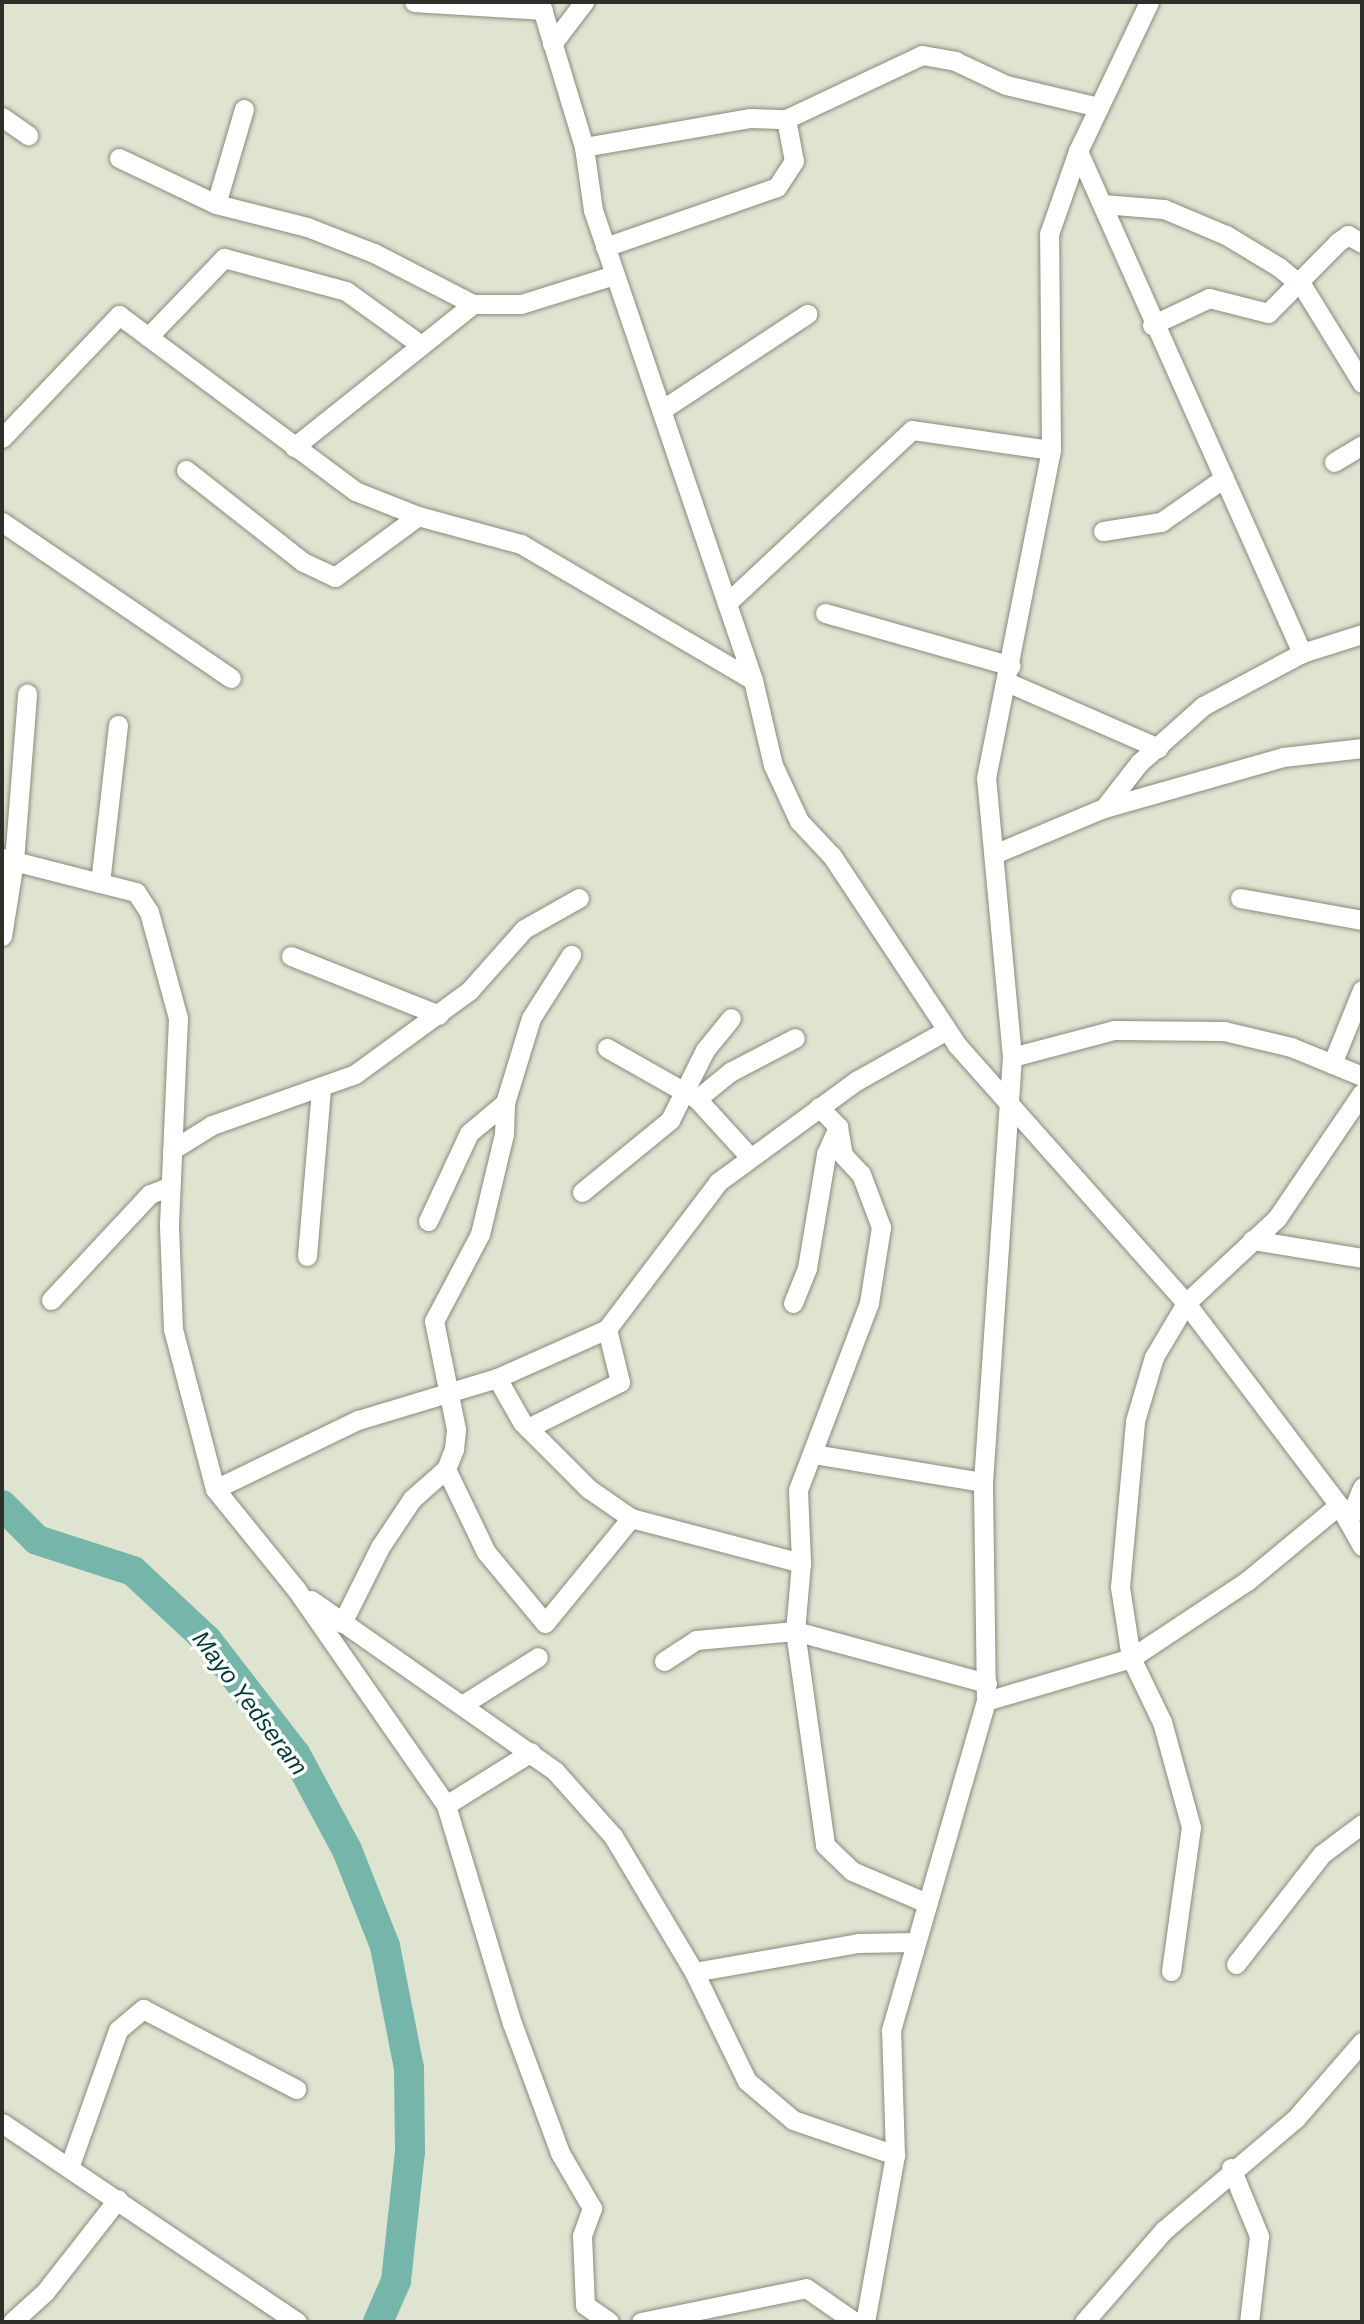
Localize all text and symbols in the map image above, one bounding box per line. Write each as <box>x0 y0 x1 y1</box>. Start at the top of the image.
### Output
water label: Mayo Yedseram <box>186 1625 314 1781</box>

